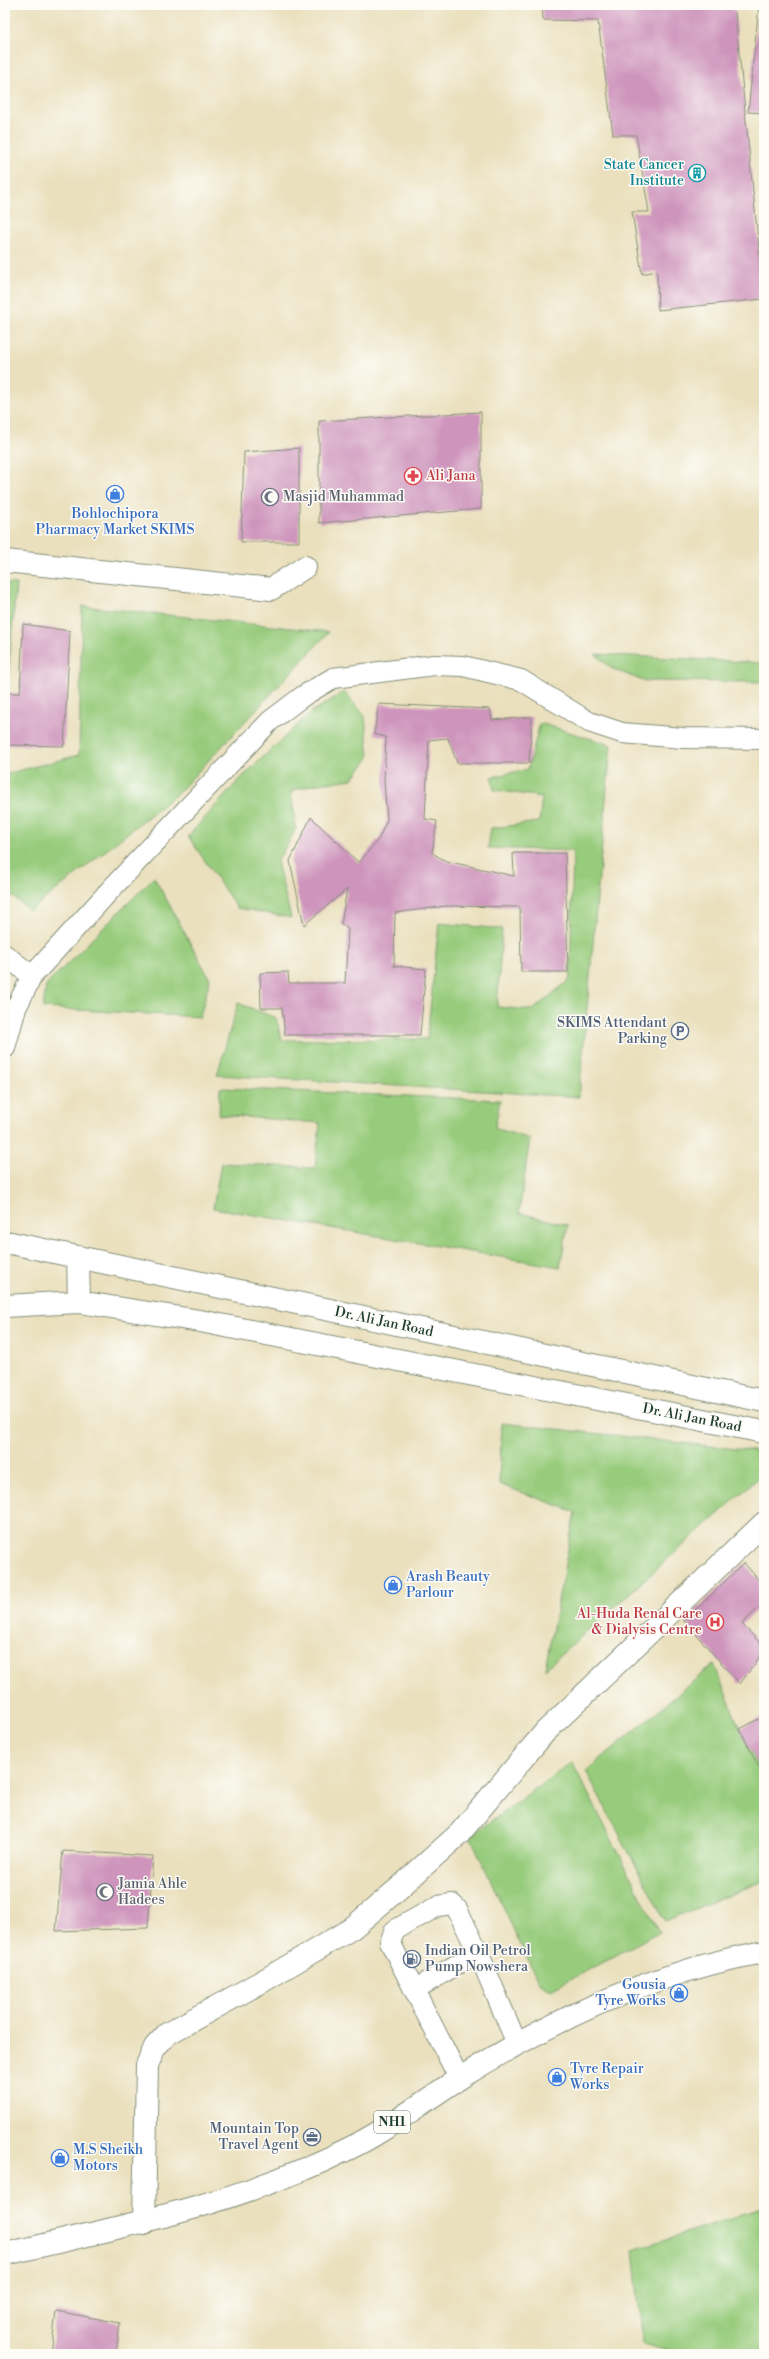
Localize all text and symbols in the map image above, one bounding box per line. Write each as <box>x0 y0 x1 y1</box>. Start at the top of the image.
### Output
place label: State Cancer Institute <box>604 156 684 190</box>
building icon: State Cancer Institute <box>687 163 707 183</box>
pharmacy icon: Ali Jana <box>403 466 423 486</box>
place label: Ali Jana <box>425 467 477 485</box>
shop icon: Bohlochipora Pharmacy Market SKIMS <box>105 484 125 504</box>
mosque icon: Masjid Muhammad <box>260 487 280 507</box>
place label: Masjid Muhammad <box>283 488 404 506</box>
place label: Bohlochipora Pharmacy Market SKIMS <box>36 505 194 539</box>
place label: SKIMS Attendant Parking <box>557 1014 668 1048</box>
parking icon: SKIMS Attendant Parking <box>670 1021 690 1041</box>
street label: Dr. Ali Jan Road <box>333 1303 435 1341</box>
street label: Dr. Ali Jan Road <box>641 1400 743 1436</box>
place label: Arash Beauty Parlour <box>405 1568 490 1602</box>
shop icon: Arash Beauty Parlour <box>383 1575 403 1595</box>
place label: Al-Huda Renal Care & Dialysis Centre <box>576 1605 702 1639</box>
hospital icon: Al-Huda Renal Care & Dialysis Centre <box>705 1612 725 1632</box>
place label: Jamia Ahle Hadees <box>117 1875 187 1909</box>
mosque icon: Jamia Ahle Hadees <box>95 1882 115 1902</box>
place label: Indian Oil Petrol Pump Nowshera <box>425 1942 531 1976</box>
fuel station icon: Indian Oil Petrol Pump Nowshera <box>402 1949 422 1969</box>
place label: Gousia Tyre Works <box>595 1976 667 2010</box>
shop icon: Gousia Tyre Works <box>669 1983 689 2003</box>
place label: Tyre Repair Works <box>569 2060 644 2094</box>
shop icon: Tyre Repair Works <box>547 2067 567 2087</box>
road number: NH1 <box>374 2111 410 2133</box>
place label: Mountain Top Travel Agent <box>210 2120 299 2154</box>
office icon: Mountain Top Travel Agent <box>302 2127 322 2147</box>
place label: M.S Sheikh Motors <box>73 2141 144 2175</box>
shop icon: M.S Sheikh Motors <box>50 2148 70 2168</box>

